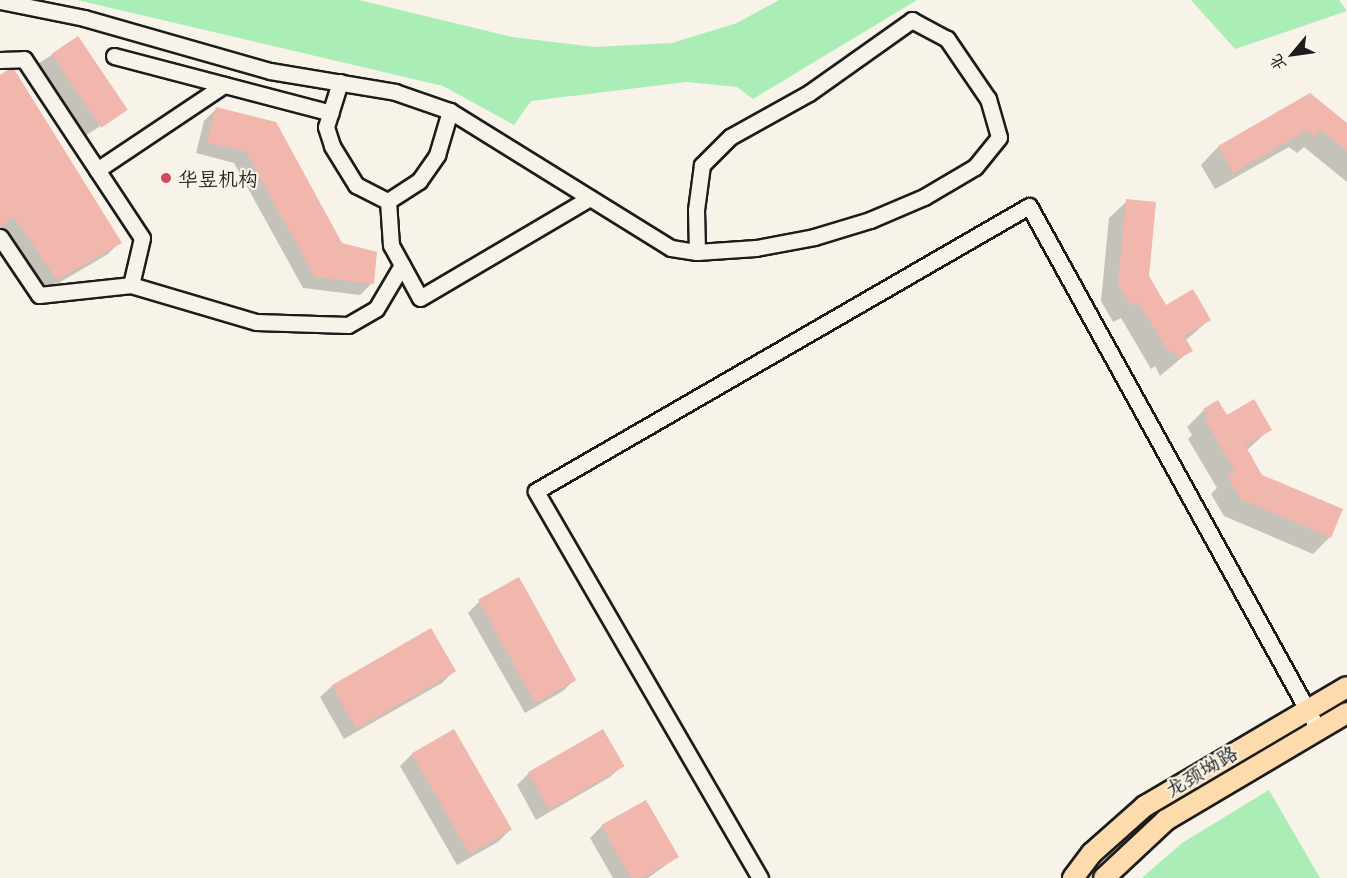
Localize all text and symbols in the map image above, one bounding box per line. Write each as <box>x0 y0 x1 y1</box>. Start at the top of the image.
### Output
north arrow <box>1263 24 1323 84</box>
text: 北 <box>1264 51 1290 75</box>
place label: 华昱机构 <box>178 166 258 190</box>
marker: 华昱机构 <box>159 171 173 185</box>
street label: 龙颈坳路 <box>1161 740 1241 802</box>

